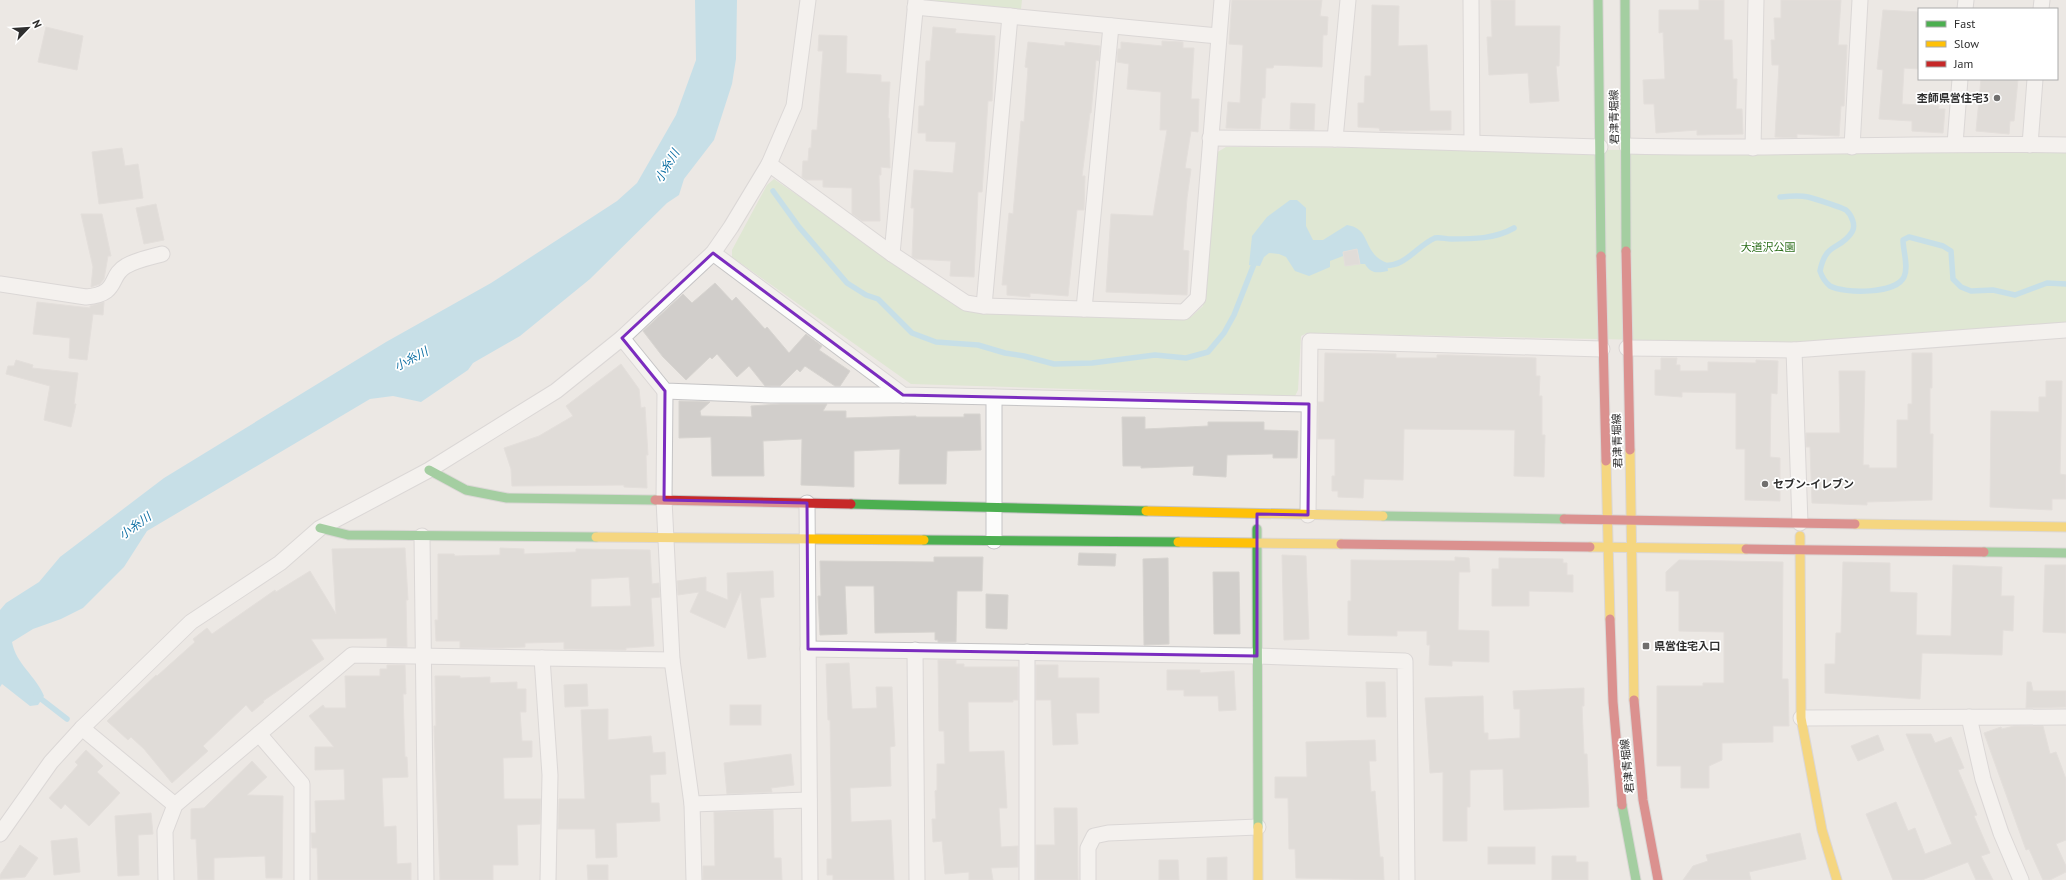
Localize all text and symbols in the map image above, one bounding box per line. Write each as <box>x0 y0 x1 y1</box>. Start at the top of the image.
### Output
north arrow <box>8 8 48 48</box>
legend <box>1918 8 2058 80</box>
text: Fast <box>1954 16 1975 31</box>
text: N <box>29 18 45 30</box>
text: Slow <box>1954 36 1979 51</box>
text: Jam <box>1953 56 1973 71</box>
street label: 君津青堀線 <box>1607 89 1621 145</box>
place label: 杢師県営住宅3 <box>1917 91 1989 105</box>
marker: 杢師県営住宅3 <box>1992 93 2002 103</box>
water label: 小糸川 <box>651 145 683 185</box>
park label: 大道沢公園 <box>1741 240 1796 254</box>
water label: 小糸川 <box>391 343 432 374</box>
street label: 君津青堀線 <box>1609 413 1625 469</box>
place label: セブン-イレブン <box>1773 477 1854 491</box>
marker: セブン-イレブン <box>1760 479 1770 489</box>
water label: 小糸川 <box>116 508 155 542</box>
place label: 県営住宅入口 <box>1654 639 1720 653</box>
marker: 県営住宅入口 <box>1641 641 1651 651</box>
street label: 君津青堀線 <box>1617 738 1637 794</box>

